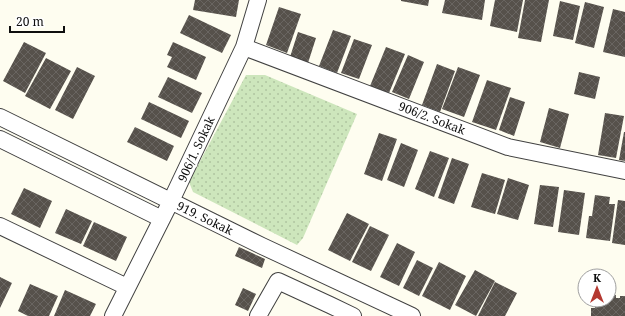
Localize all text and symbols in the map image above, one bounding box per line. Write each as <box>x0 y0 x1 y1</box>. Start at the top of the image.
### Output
scale bar <box>10 8 64 34</box>
text: 20 m <box>16 13 44 30</box>
street label: 906/2. Sokak <box>396 97 469 139</box>
street label: 906/1. Sokak <box>173 113 219 185</box>
street label: 919. Sokak <box>174 197 237 239</box>
north arrow <box>577 268 617 308</box>
text: K <box>593 270 602 285</box>

